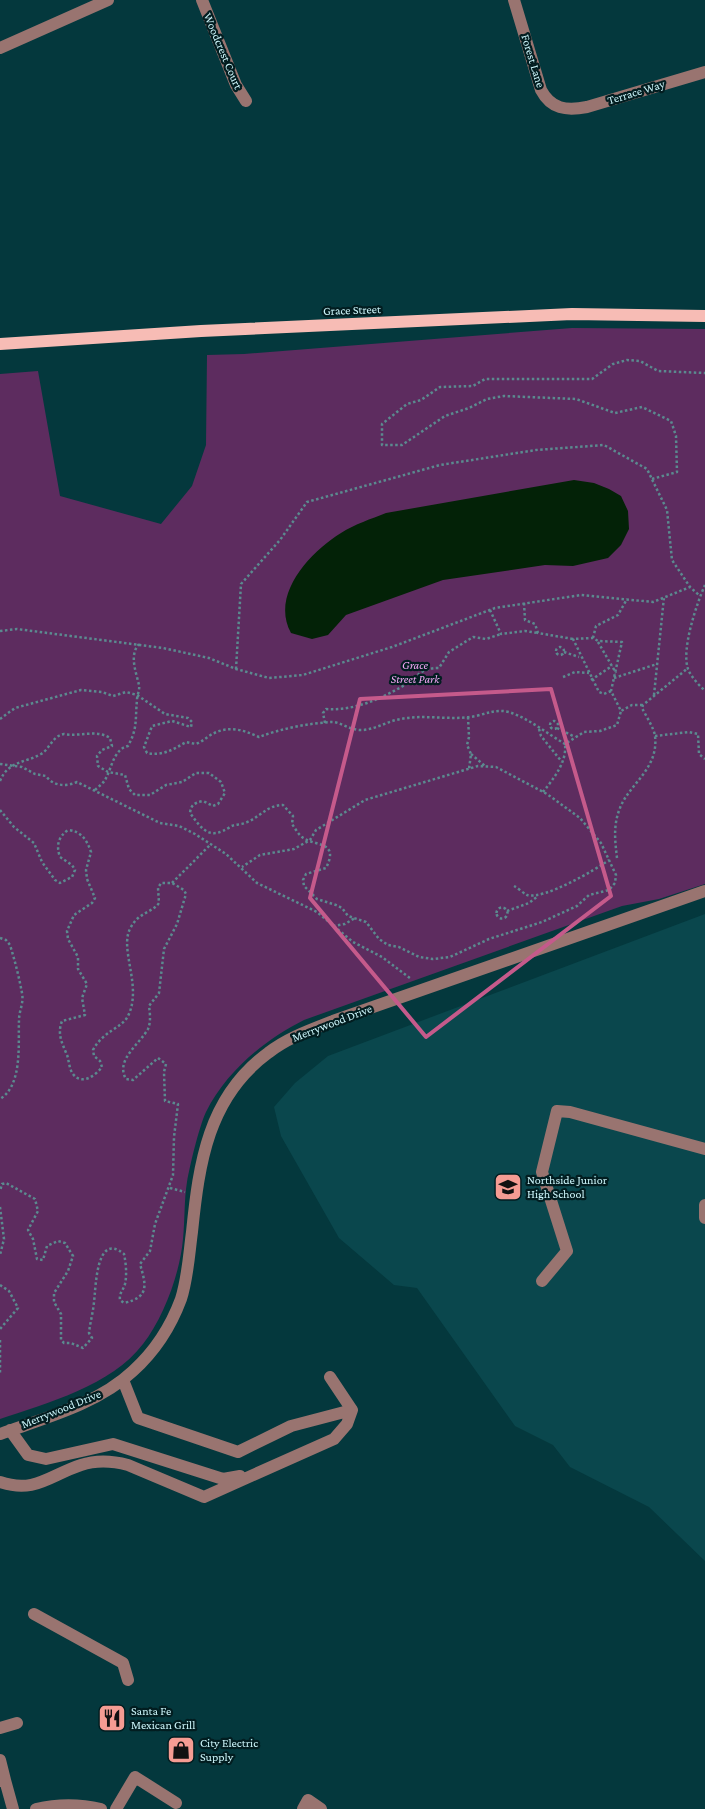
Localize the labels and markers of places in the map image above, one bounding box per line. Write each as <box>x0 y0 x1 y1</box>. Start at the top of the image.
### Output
school or university icon: Northside Junior High School <box>493 1172 523 1202</box>
place label: Northside Junior High School <box>527 1173 608 1201</box>
restaurant icon: Santa Fe Mexican Grill <box>97 1703 127 1733</box>
place label: Santa Fe Mexican Grill <box>131 1704 195 1732</box>
shop icon: City Electric Supply <box>166 1735 196 1765</box>
place label: City Electric Supply <box>200 1736 258 1764</box>

